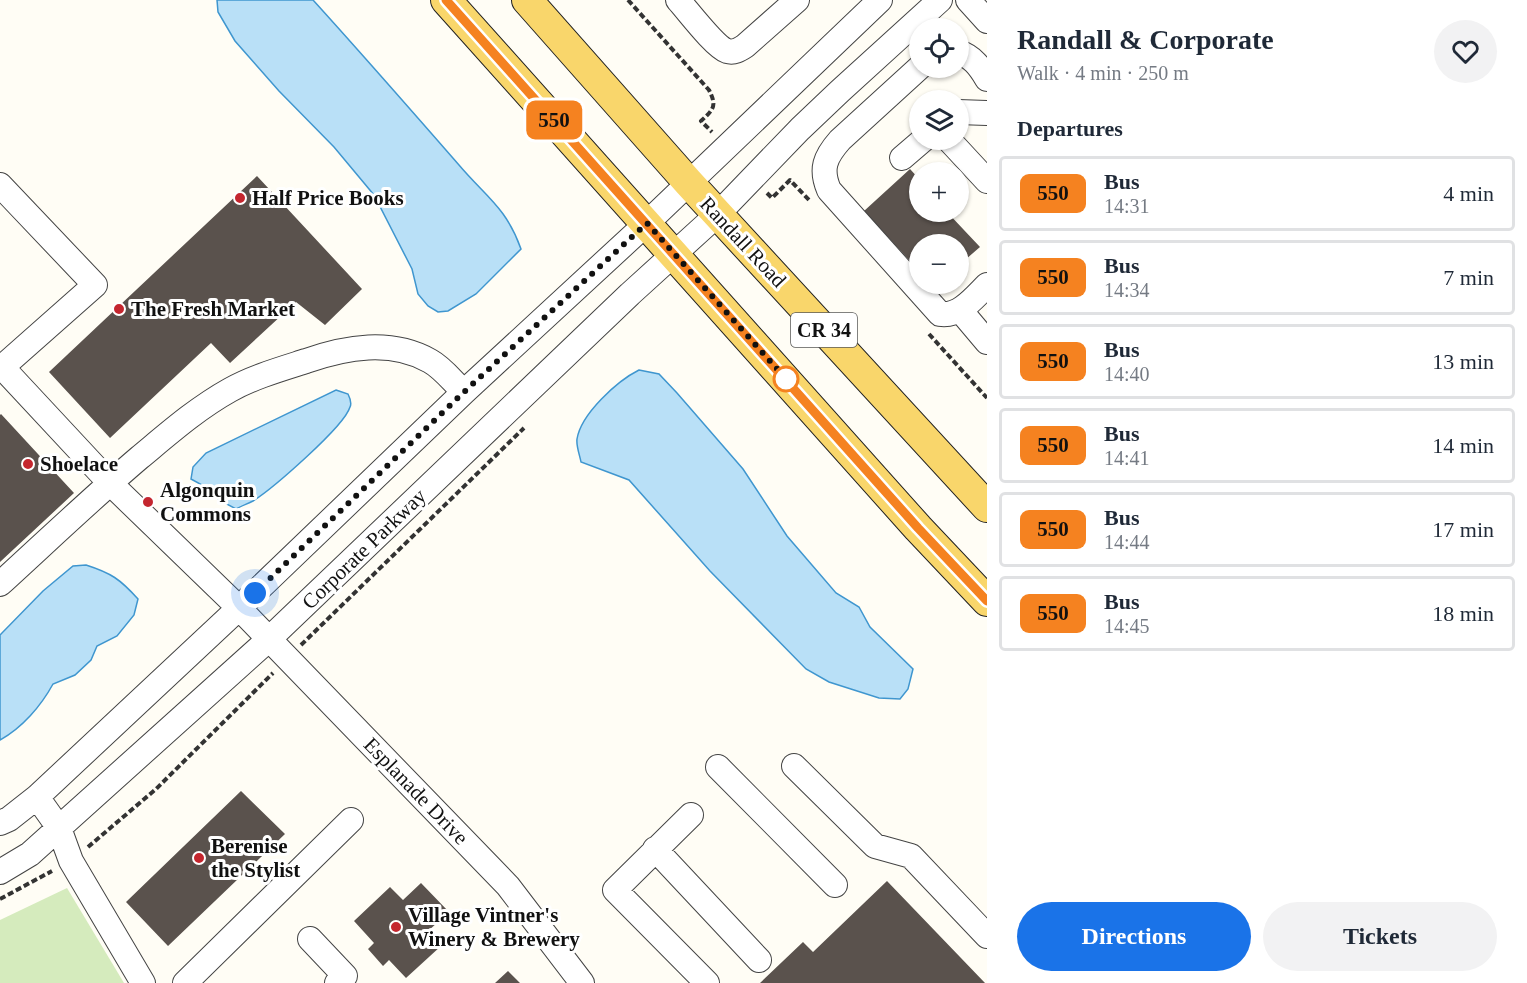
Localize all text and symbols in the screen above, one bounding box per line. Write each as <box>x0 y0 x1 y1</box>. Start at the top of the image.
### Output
map controls <box>909 18 969 294</box>
button: locate <box>909 18 969 78</box>
button: heart <box>1434 20 1497 83</box>
text: Randall & Corporate <box>1017 24 1274 55</box>
text: Walk · 4 min · 250 m <box>1017 62 1189 84</box>
button: layers <box>909 90 969 150</box>
line badge: 550 <box>520 100 588 140</box>
text: 550 <box>538 108 570 132</box>
text: Departures <box>1017 116 1123 141</box>
button: + <box>909 162 969 222</box>
text: Bus <box>1104 169 1139 194</box>
text: 550 <box>1037 181 1069 205</box>
text: 4 min <box>1443 181 1494 206</box>
place label: Half Price Books <box>252 186 404 210</box>
marker: Half Price Books <box>233 191 247 205</box>
street label: Randall Road <box>695 192 791 293</box>
text: 14:31 <box>1104 195 1150 217</box>
button: − <box>909 234 969 294</box>
text: Bus <box>1104 253 1139 278</box>
text: 550 <box>1037 265 1069 289</box>
text: 7 min <box>1443 265 1494 290</box>
text: 14:34 <box>1104 279 1150 301</box>
place label: The Fresh Market <box>131 297 295 321</box>
marker: The Fresh Market <box>112 302 126 316</box>
road number: CR 34 <box>791 313 857 347</box>
text: Bus <box>1104 337 1139 362</box>
text: 550 <box>1037 349 1069 373</box>
text: 13 min <box>1432 349 1494 374</box>
text: 14:40 <box>1104 363 1150 385</box>
unlabelled marker <box>773 366 799 392</box>
text: Bus <box>1104 421 1139 446</box>
text: 550 <box>1037 433 1069 457</box>
text: 14 min <box>1432 433 1494 458</box>
text: 14:41 <box>1104 447 1150 469</box>
place label: Shoelace <box>40 452 118 476</box>
marker: Shoelace <box>21 457 35 471</box>
place label: Algonquin Commons <box>160 478 255 526</box>
street label: Corporate Parkway <box>297 484 431 614</box>
marker: Algonquin Commons <box>141 495 155 509</box>
text: Bus <box>1104 505 1139 530</box>
text: 550 <box>1037 517 1069 541</box>
text: 17 min <box>1432 517 1494 542</box>
text: 14:44 <box>1104 531 1150 553</box>
your location <box>240 578 270 608</box>
text: Bus <box>1104 589 1139 614</box>
text: 550 <box>1037 601 1069 625</box>
text: 18 min <box>1432 601 1494 626</box>
text: 14:45 <box>1104 615 1150 637</box>
street label: Esplanade Drive <box>359 733 473 849</box>
place label: Berenise the Stylist <box>211 834 300 882</box>
marker: Berenise the Stylist <box>192 851 206 865</box>
button: Directions <box>1017 902 1251 971</box>
button: Tickets <box>1263 902 1497 971</box>
place label: Village Vintner's Winery & Brewery <box>408 903 580 951</box>
marker: Village Vintner's Winery & Brewery <box>389 920 403 934</box>

